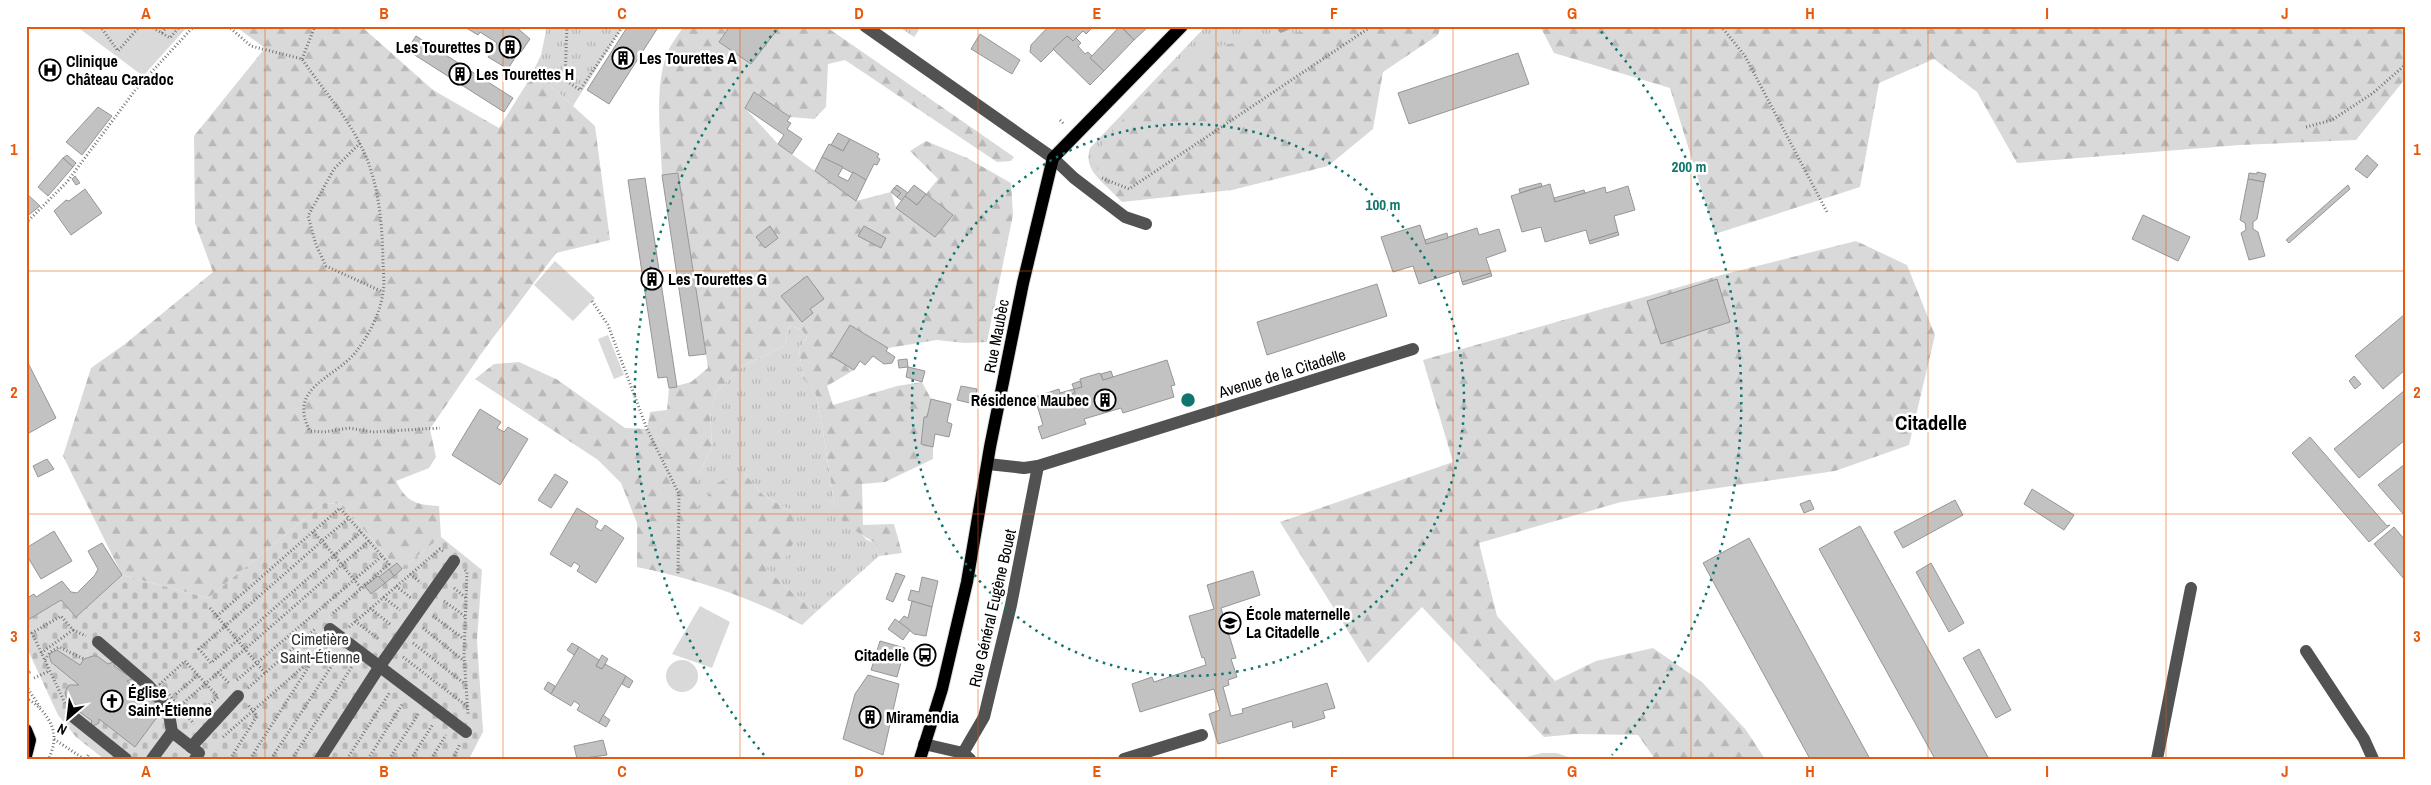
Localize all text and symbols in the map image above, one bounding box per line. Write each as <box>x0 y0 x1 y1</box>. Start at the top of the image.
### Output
text: A <box>141 2 151 24</box>
text: B <box>379 2 389 24</box>
text: C <box>617 2 627 24</box>
text: D <box>854 2 864 24</box>
text: E <box>1093 2 1102 24</box>
text: F <box>1330 2 1338 24</box>
text: G <box>1567 2 1577 24</box>
text: H <box>1805 2 1815 24</box>
text: I <box>2045 2 2049 24</box>
text: J <box>2281 2 2289 24</box>
building icon: Les Tourettes D <box>498 35 522 59</box>
place label: Les Tourettes D <box>396 36 494 58</box>
building icon: Les Tourettes A <box>611 46 635 70</box>
place label: Les Tourettes A <box>639 47 737 69</box>
place label: Clinique Château Caradoc <box>66 50 174 90</box>
hospital icon: Clinique Château Caradoc <box>38 58 62 82</box>
building icon: Les Tourettes H <box>448 62 472 86</box>
place label: Les Tourettes H <box>476 63 574 85</box>
text: 1 <box>10 138 18 160</box>
text: 1 <box>2413 138 2421 160</box>
text: 200 m <box>1672 156 1706 177</box>
text: 100 m <box>1366 194 1400 215</box>
building icon: Les Tourettes G <box>640 267 664 291</box>
place label: Les Tourettes G <box>668 268 767 290</box>
street label: Rue Maubèc <box>978 297 1014 375</box>
street label: Avenue de la Citadelle <box>1215 343 1348 403</box>
text: 2 <box>10 381 18 403</box>
text: 2 <box>2413 381 2421 403</box>
building icon: Résidence Maubec <box>1093 388 1117 412</box>
place label: Résidence Maubec <box>971 389 1089 411</box>
centre of rings <box>1179 391 1197 409</box>
district label: Citadelle <box>1895 408 1967 437</box>
street label: Rue Général Eugène Bouet <box>963 527 1021 689</box>
place label: École maternelle La Citadelle <box>1246 603 1350 643</box>
school or university icon: École maternelle La Citadelle <box>1218 611 1242 635</box>
text: 3 <box>10 625 18 647</box>
text: 3 <box>2413 625 2421 647</box>
park label: Cimetière Saint-Étienne <box>280 628 360 668</box>
bus stop icon: Citadelle <box>913 643 937 667</box>
place label: Citadelle <box>854 644 909 666</box>
place label: Église Saint-Étienne <box>128 681 212 721</box>
church icon: Église Saint-Étienne <box>100 689 124 713</box>
north arrow <box>42 692 92 742</box>
building icon: Miramendia <box>858 705 882 729</box>
place label: Miramendia <box>886 706 960 728</box>
text: N <box>54 720 70 739</box>
text: A <box>141 760 151 782</box>
text: B <box>379 760 389 782</box>
text: C <box>617 760 627 782</box>
text: D <box>854 760 864 782</box>
text: E <box>1093 760 1102 782</box>
text: F <box>1330 760 1338 782</box>
text: G <box>1567 760 1577 782</box>
text: H <box>1805 760 1815 782</box>
text: I <box>2045 760 2049 782</box>
text: J <box>2281 760 2289 782</box>

